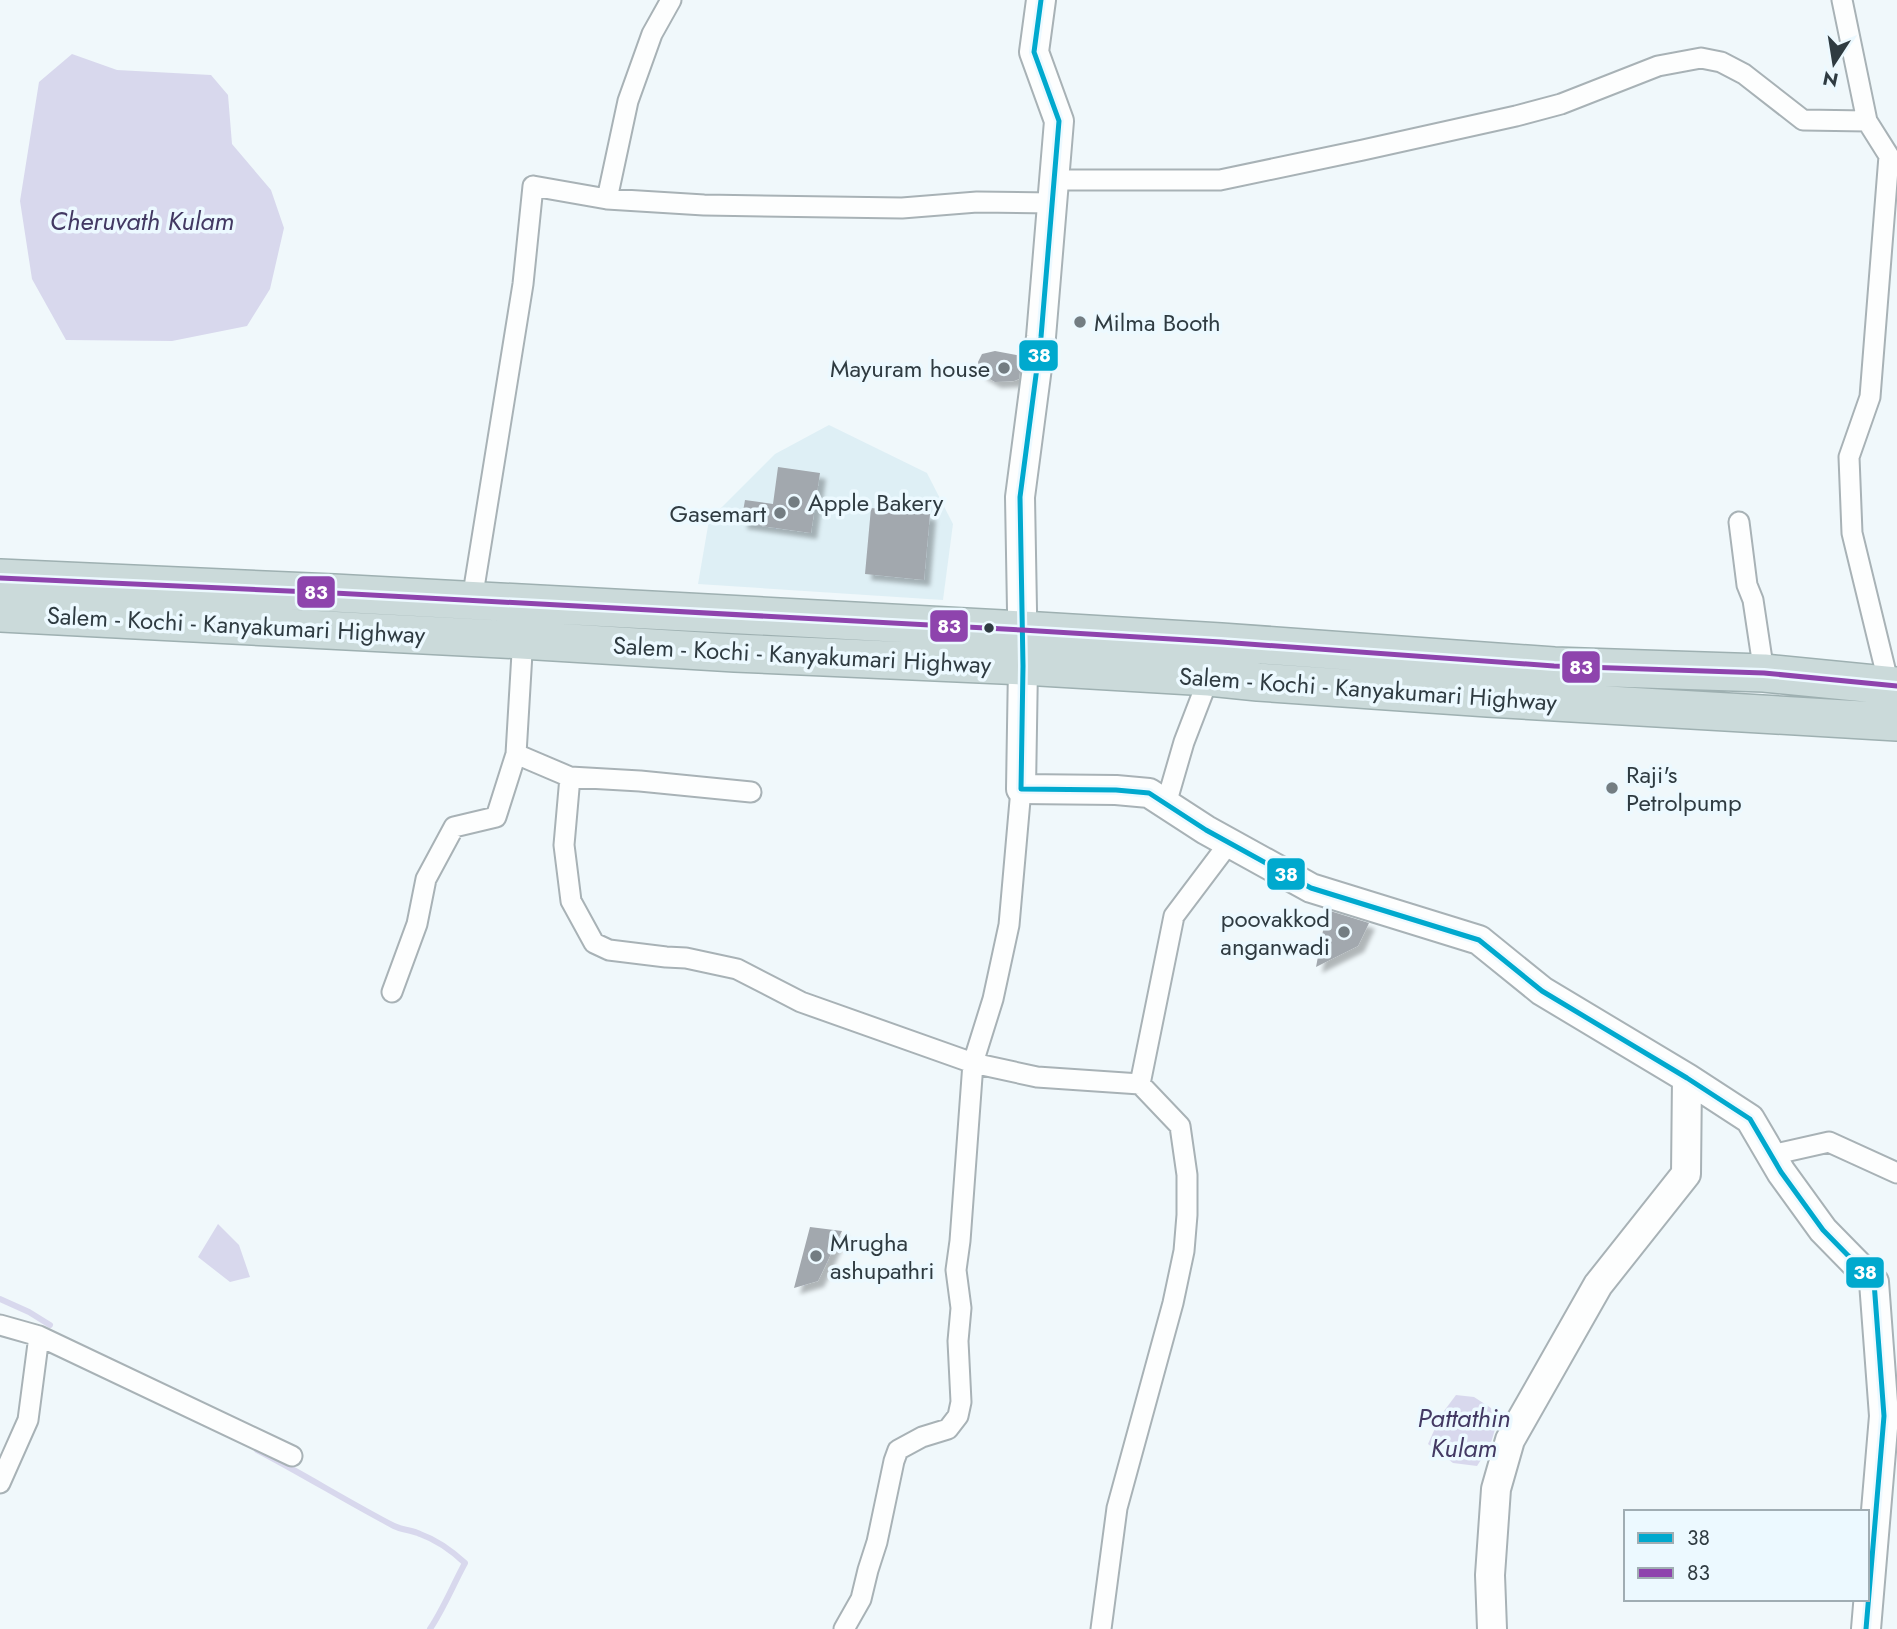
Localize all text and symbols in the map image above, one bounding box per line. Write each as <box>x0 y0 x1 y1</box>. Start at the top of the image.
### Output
north arrow <box>1799 28 1869 98</box>
text: N <box>1820 64 1841 94</box>
water label: Cheruvath Kulam <box>50 202 234 240</box>
place label: Milma Booth <box>1094 305 1221 340</box>
marker: Milma Booth <box>1072 314 1088 330</box>
line badge: 38 <box>1018 339 1059 372</box>
text: 38 <box>1027 342 1051 369</box>
place label: Mayuram house <box>830 351 990 386</box>
marker: Mayuram house <box>996 360 1012 376</box>
place label: Apple Bakery <box>808 485 944 520</box>
marker: Apple Bakery <box>786 494 802 510</box>
place label: Gasemart <box>670 496 766 531</box>
marker: Gasemart <box>772 505 788 521</box>
line badge: 83 <box>296 575 336 609</box>
text: 83 <box>304 579 328 606</box>
street label: Salem - Kochi - Kanyakumari Highway <box>46 598 427 652</box>
line badge: 83 <box>929 609 969 643</box>
text: 83 <box>937 613 961 640</box>
unlabelled marker <box>982 621 996 635</box>
street label: Salem - Kochi - Kanyakumari Highway <box>612 628 993 682</box>
line badge: 83 <box>1561 650 1601 684</box>
text: 83 <box>1569 654 1593 681</box>
street label: Salem - Kochi - Kanyakumari Highway <box>1178 658 1559 720</box>
place label: Raji's Petrolpump <box>1626 757 1742 820</box>
marker: Raji's Petrolpump <box>1604 780 1620 796</box>
line badge: 38 <box>1266 857 1306 891</box>
text: 38 <box>1274 861 1298 888</box>
place label: poovakkod anganwadi <box>1220 901 1330 964</box>
marker: poovakkod anganwadi <box>1336 924 1352 940</box>
place label: Mrugha ashupathri <box>830 1225 934 1288</box>
marker: Mrugha ashupathri <box>808 1248 824 1264</box>
line badge: 38 <box>1845 1256 1885 1289</box>
text: 38 <box>1853 1259 1877 1286</box>
water label: Pattathin Kulam <box>1417 1399 1511 1467</box>
legend <box>1624 1510 1869 1601</box>
text: 38 <box>1687 1523 1710 1553</box>
text: 83 <box>1687 1558 1710 1588</box>

